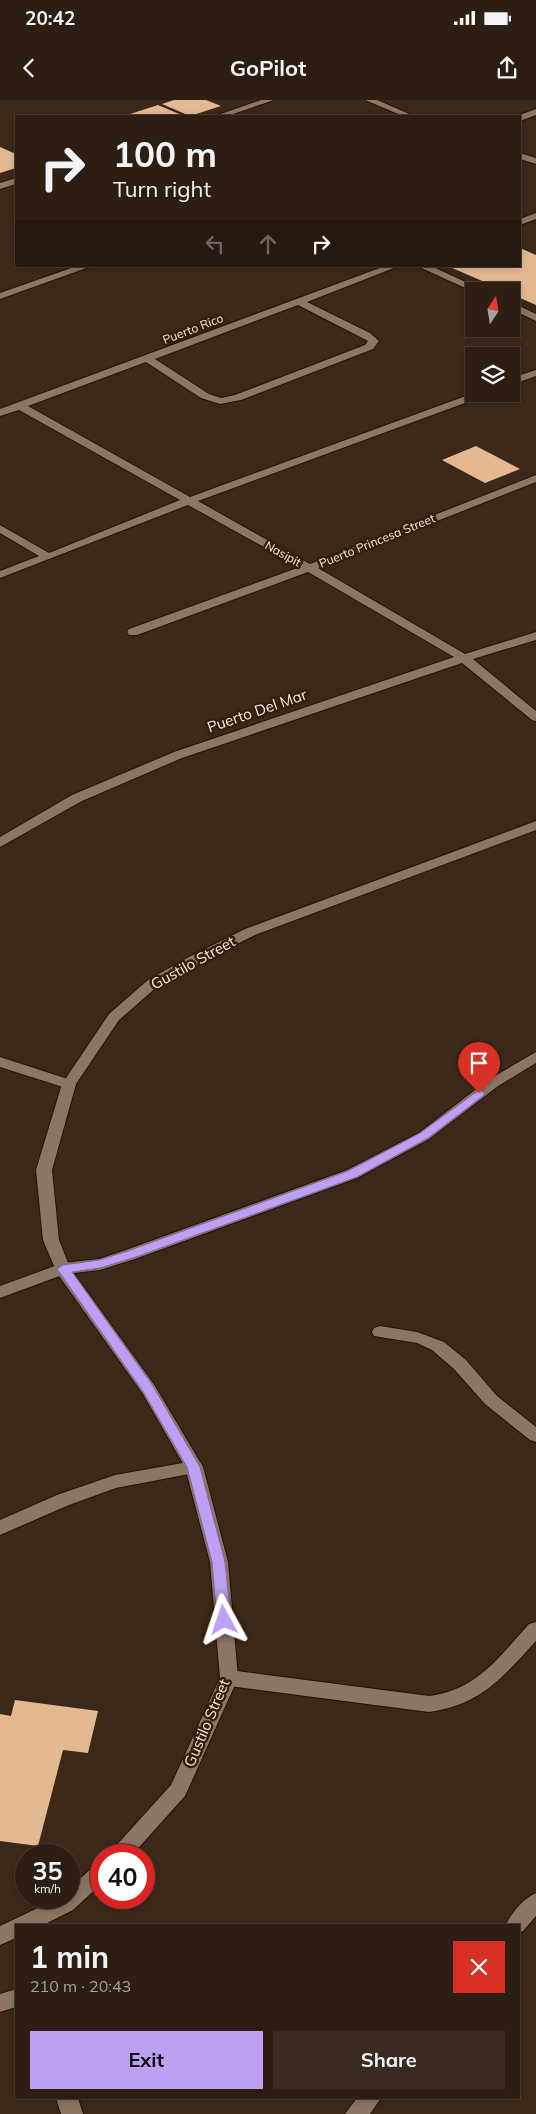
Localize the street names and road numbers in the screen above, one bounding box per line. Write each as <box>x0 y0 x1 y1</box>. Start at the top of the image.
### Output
street label: Puerto Rico <box>160 310 225 347</box>
street label: Puerto Princesa Street <box>317 510 437 571</box>
street label: Nasipit <box>262 537 304 570</box>
street label: Puerto Del Mar <box>205 684 310 736</box>
street label: Gustilo Street <box>147 932 238 993</box>
street label: Gustilo Street <box>180 1676 234 1769</box>

